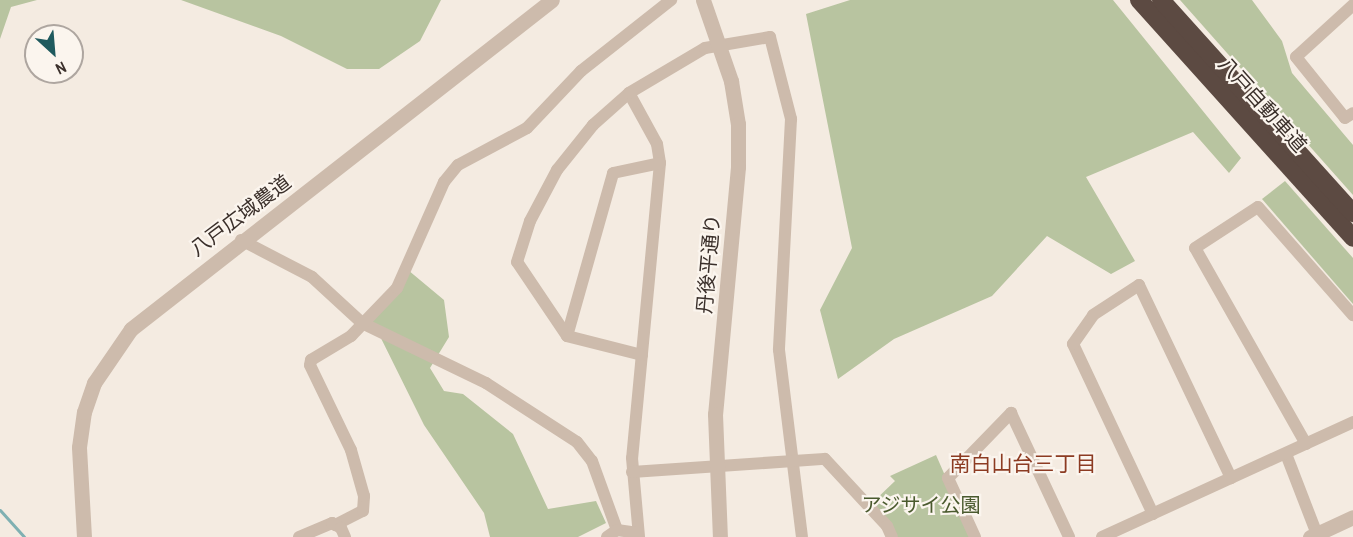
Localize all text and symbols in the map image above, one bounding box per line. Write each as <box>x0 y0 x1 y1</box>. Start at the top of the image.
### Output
north arrow <box>24 24 84 84</box>
street label: 八戸自動車道 <box>1214 51 1312 157</box>
text: N <box>52 56 70 80</box>
street label: 八戸広域農道 <box>185 169 295 261</box>
street label: 丹後平通り <box>692 213 724 315</box>
district label: 南白山台三丁目 <box>950 451 1096 477</box>
park label: アジサイ公園 <box>861 492 981 516</box>

